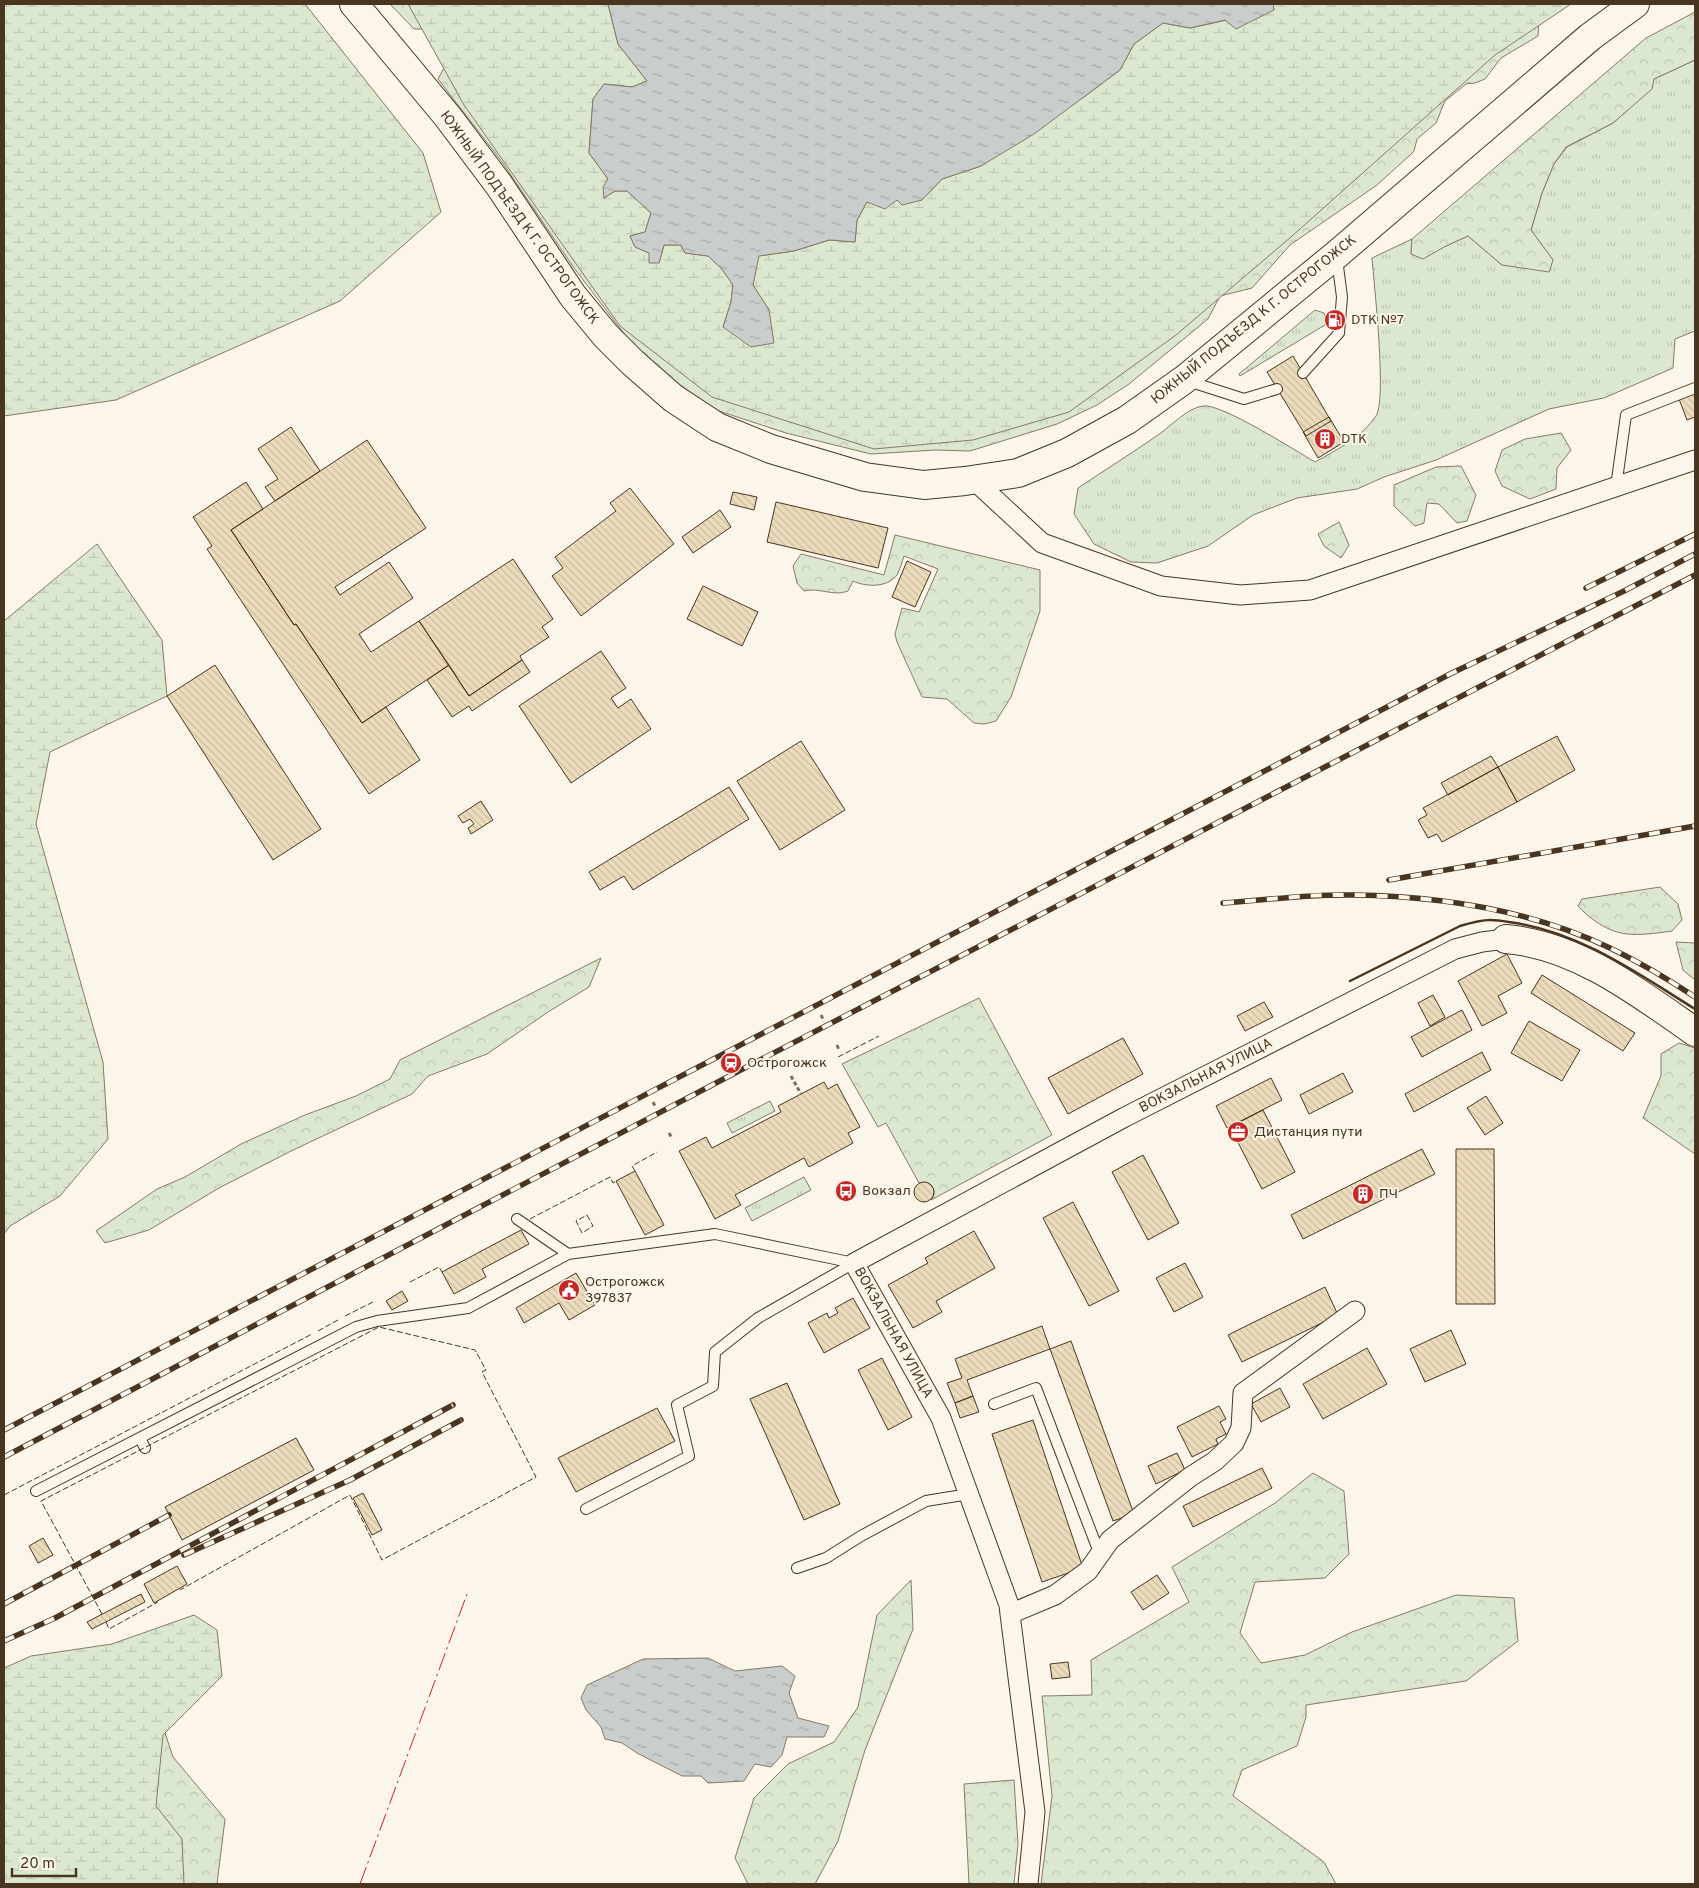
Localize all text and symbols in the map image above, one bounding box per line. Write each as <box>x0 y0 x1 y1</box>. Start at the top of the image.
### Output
street label: ЮЖНЫЙ ПОДЪЕЗД К Г. ОСТРОГОЖСК <box>436 107 603 328</box>
street label: ЮЖНЫЙ ПОДЪЕЗД К Г. ОСТРОГОЖСК <box>1147 231 1360 408</box>
fuel station icon: DTK №7 <box>1323 308 1347 332</box>
place label: DTK №7 <box>1351 312 1404 329</box>
building icon: DTK <box>1313 427 1337 451</box>
place label: DTK <box>1341 431 1367 448</box>
street label: ВОКЗАЛЬНАЯ УЛИЦА <box>1137 1035 1275 1117</box>
station icon: Острогожск <box>719 1051 743 1075</box>
place label: Острогожск <box>747 1055 827 1072</box>
office icon: Дистанция пути <box>1226 1120 1250 1144</box>
place label: Дистанция пути <box>1254 1124 1362 1141</box>
bus stop icon: Вокзал <box>834 1179 858 1203</box>
building icon: ПЧ <box>1351 1182 1375 1206</box>
place label: Вокзал <box>862 1183 911 1200</box>
place label: ПЧ <box>1379 1186 1398 1203</box>
street label: ВОКЗАЛЬНАЯ УЛИЦА <box>850 1265 936 1401</box>
place label: Острогожск 397837 <box>585 1274 665 1307</box>
public building icon: Острогожск 397837 <box>557 1278 581 1302</box>
scale bar <box>12 1846 76 1878</box>
text: 20 m <box>20 1855 55 1874</box>

